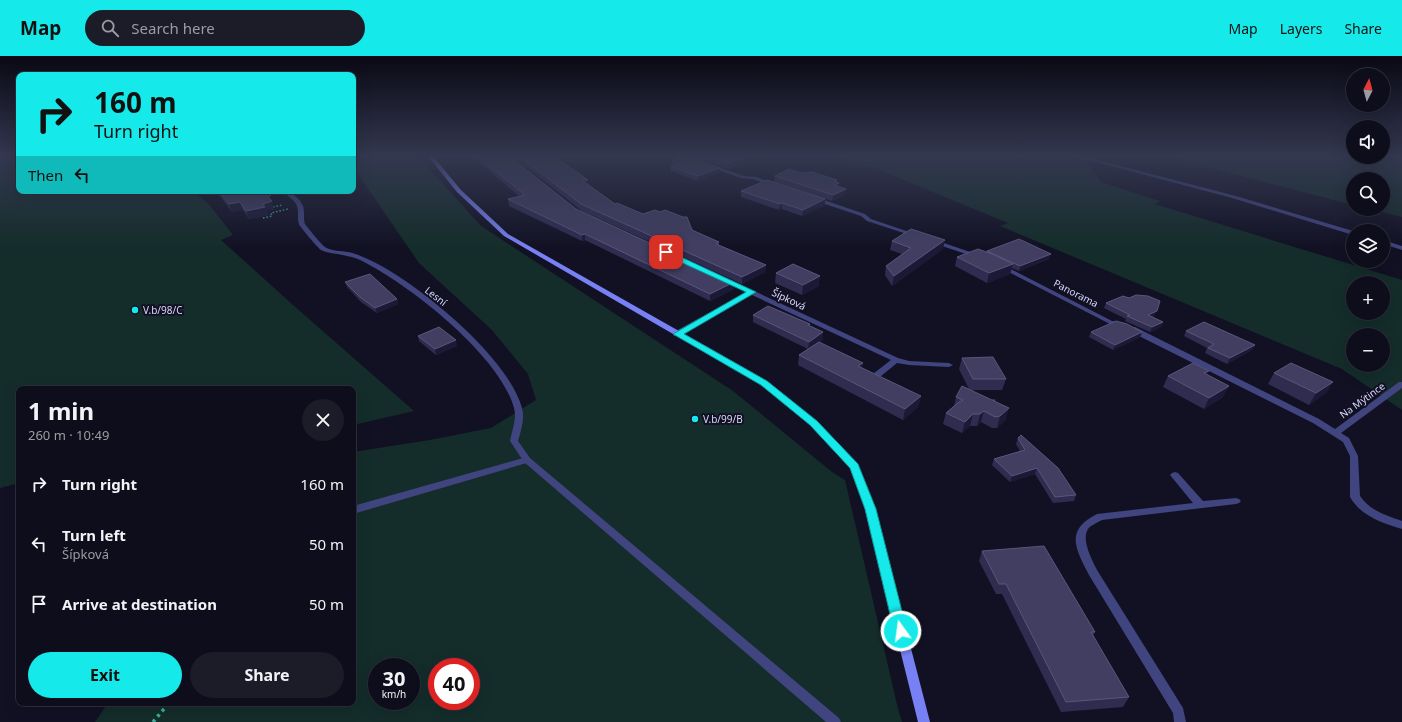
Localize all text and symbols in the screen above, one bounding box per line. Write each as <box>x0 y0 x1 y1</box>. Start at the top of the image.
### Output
search box <box>85 10 365 46</box>
text: Map <box>20 15 61 41</box>
icon: search <box>99 17 121 39</box>
text: Search here <box>131 18 215 38</box>
text: Map <box>1229 19 1258 38</box>
text: Layers <box>1280 19 1322 38</box>
text: Share <box>1344 19 1382 38</box>
north arrow <box>1346 68 1390 112</box>
map controls <box>1346 68 1390 372</box>
text: 160 m <box>94 83 177 121</box>
icon: right <box>28 88 80 140</box>
text: Turn right <box>94 119 178 143</box>
button: sound <box>1346 120 1390 164</box>
icon: left <box>71 164 93 186</box>
text: Then <box>28 165 63 185</box>
button: search <box>1346 172 1390 216</box>
button: layers <box>1346 224 1390 268</box>
pin <box>649 235 683 269</box>
icon: arrive <box>655 241 677 263</box>
street label: Panorama <box>1051 276 1101 310</box>
button: + <box>1346 276 1390 320</box>
street label: Lesní <box>422 283 450 309</box>
street label: Šípková <box>770 285 808 313</box>
place label: V.b/98/C <box>143 303 183 317</box>
marker: V.b/98/C <box>130 305 140 315</box>
button: − <box>1346 328 1390 372</box>
street label: Na Mýtince <box>1337 379 1388 421</box>
text: 1 min <box>28 394 94 427</box>
button: close <box>302 399 344 441</box>
place label: V.b/99/B <box>703 412 743 426</box>
marker: V.b/99/B <box>690 414 700 424</box>
text: 260 m · 10:49 <box>28 426 109 444</box>
icon: right <box>28 473 50 495</box>
text: Turn right <box>62 474 137 494</box>
text: 160 m <box>300 474 344 494</box>
text: Turn left <box>62 525 126 545</box>
icon: left <box>28 533 50 555</box>
text: 50 m <box>309 534 344 554</box>
text: Šípková <box>62 545 109 563</box>
icon: arrive <box>28 593 50 615</box>
text: Arrive at destination <box>62 594 217 614</box>
text: 50 m <box>309 594 344 614</box>
position arrow <box>880 610 922 652</box>
button: Exit <box>28 652 182 698</box>
button: Share <box>190 652 344 698</box>
speed limit sign: 40 <box>428 658 480 710</box>
text: 30 <box>383 665 405 692</box>
text: km/h <box>382 687 406 701</box>

